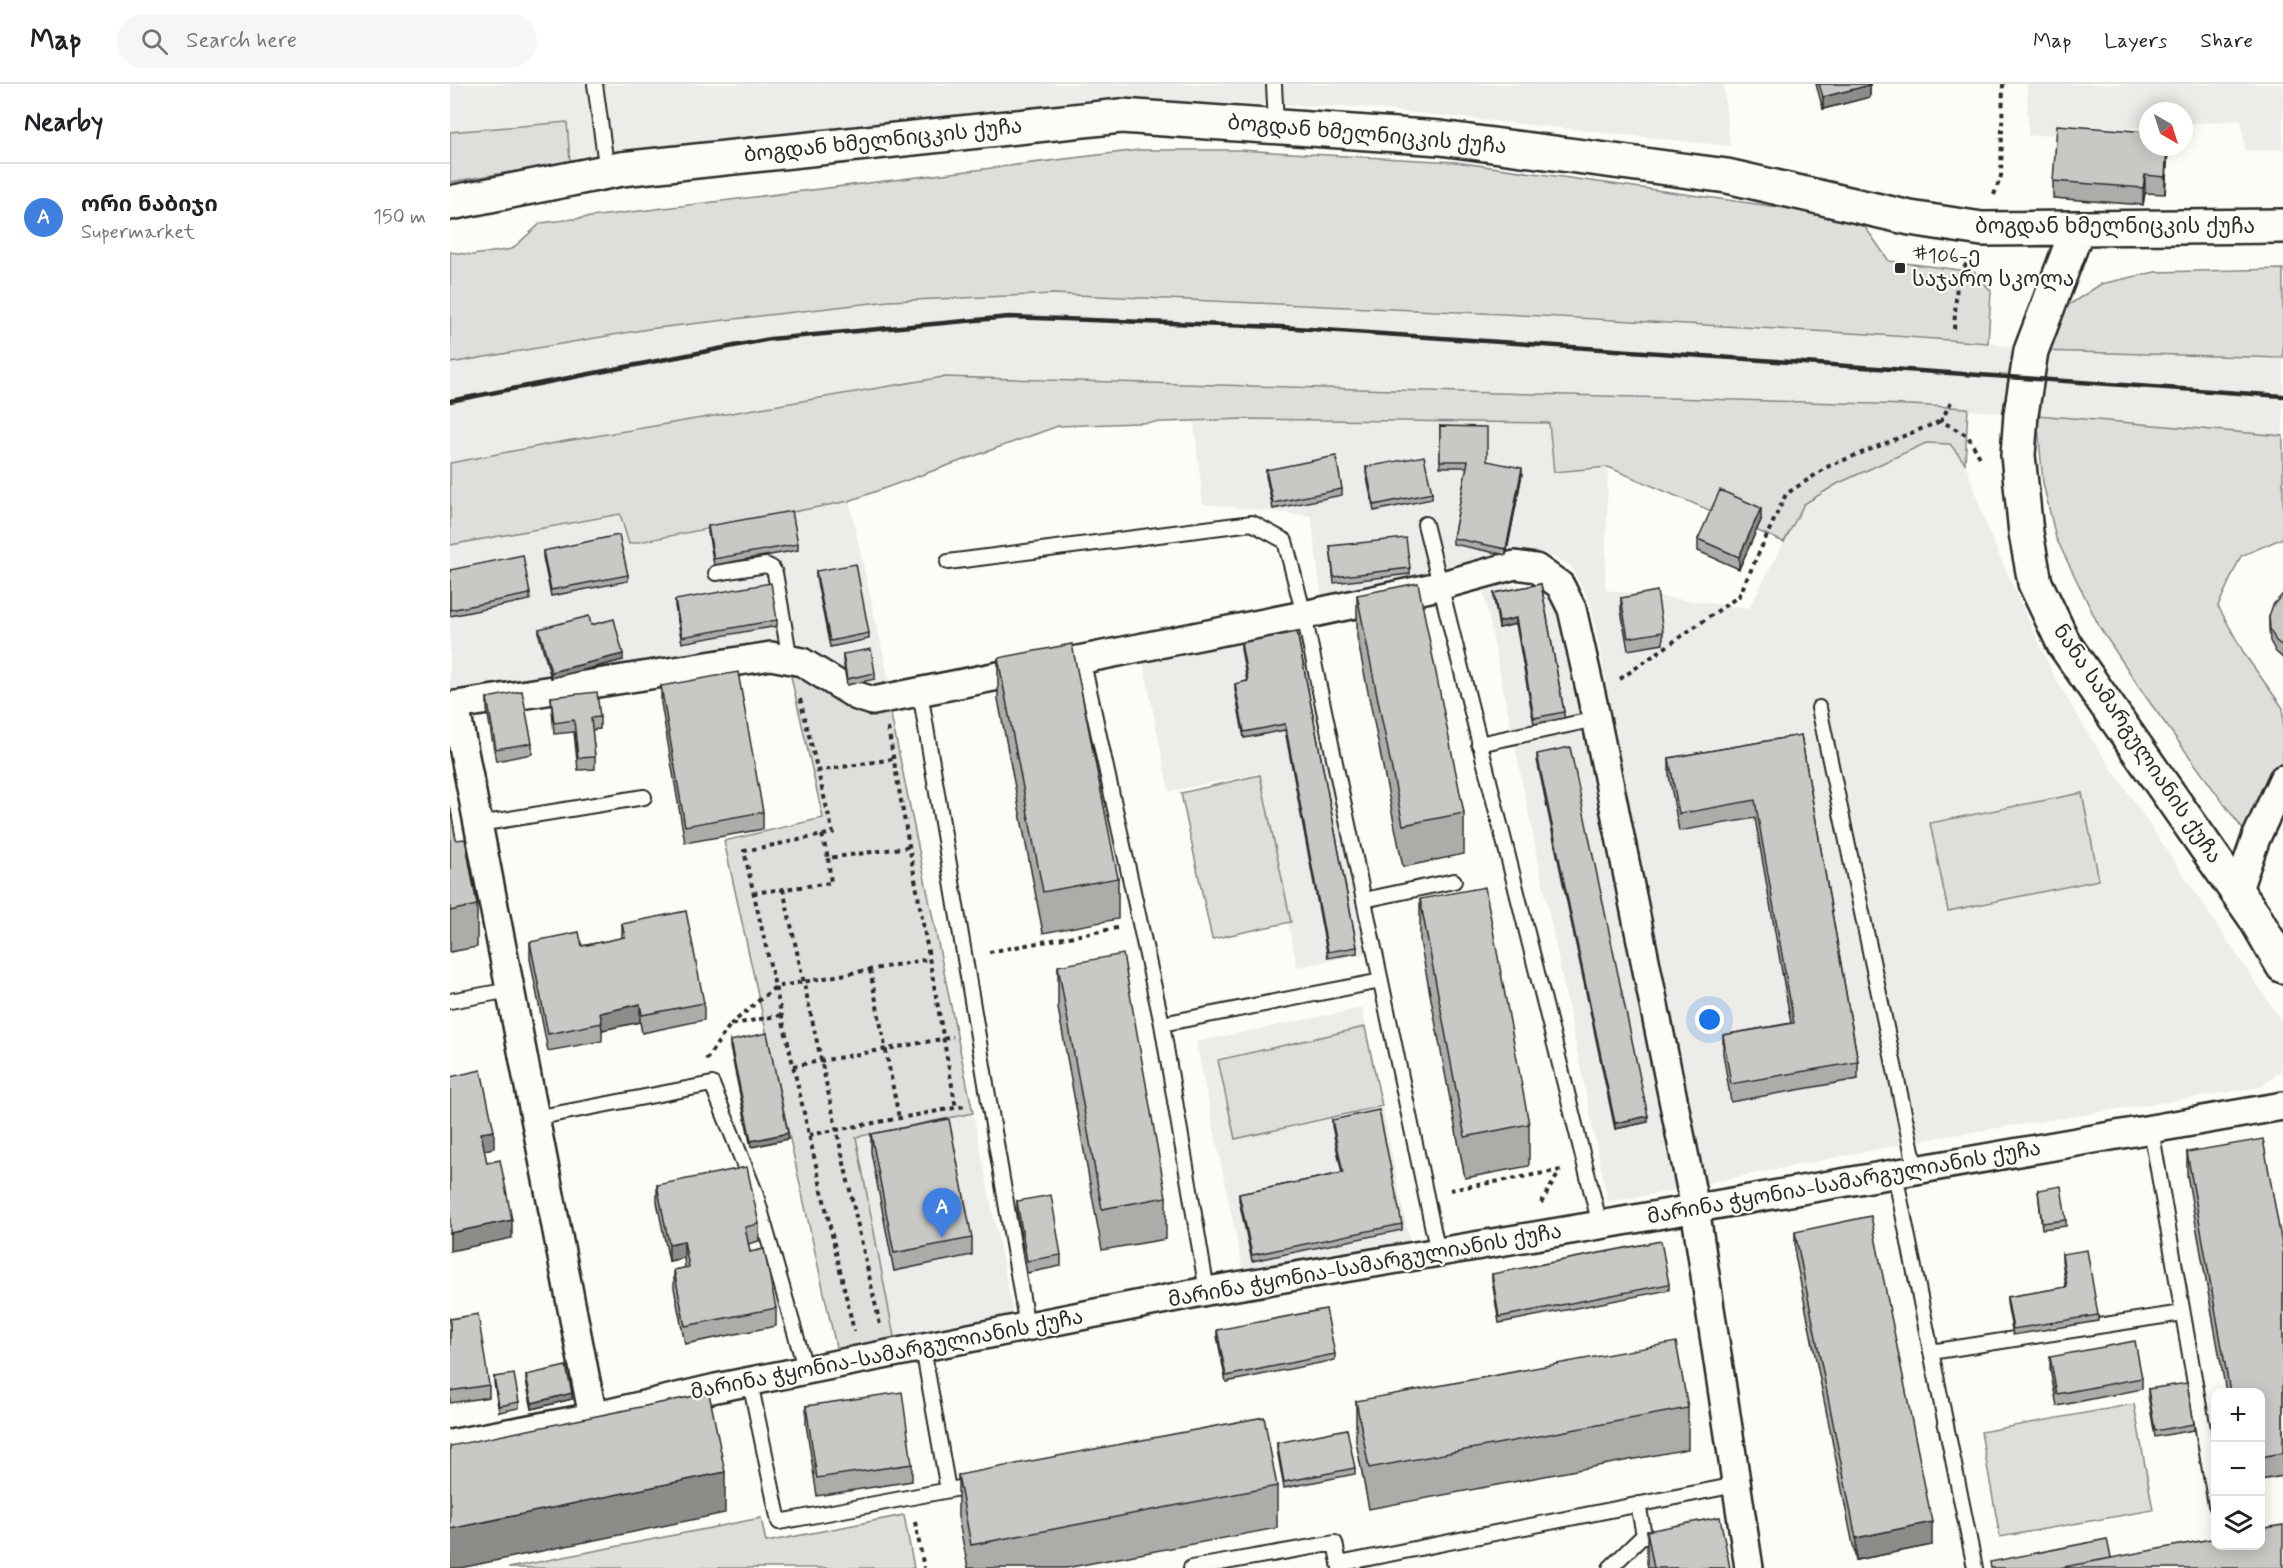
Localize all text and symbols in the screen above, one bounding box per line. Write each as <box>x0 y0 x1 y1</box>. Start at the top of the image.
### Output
search box <box>117 14 537 68</box>
text: Map <box>30 23 81 60</box>
icon: search <box>138 25 171 58</box>
text: Search here <box>186 27 297 55</box>
text: Map <box>2033 27 2071 55</box>
text: Layers <box>2104 27 2167 55</box>
text: Share <box>2200 27 2253 55</box>
north arrow <box>2139 102 2193 156</box>
text: Nearby <box>24 106 103 140</box>
street label: ბოგდან ხმელნიცკის ქუჩა <box>1226 109 1508 161</box>
street label: ბოგდან ხმელნიცკის ქუჩა <box>742 112 1024 170</box>
text: ორი ნაბიჯი <box>81 191 218 219</box>
text: A <box>37 204 50 231</box>
text: 150 m <box>373 204 426 231</box>
street label: ბოგდან ხმელნიცკის ქუჩა <box>1975 213 2255 241</box>
text: Supermarket <box>81 219 195 246</box>
place label: #106-ე საჯარო სკოლა <box>1912 242 2074 294</box>
marker: #106-ე საჯარო სკოლა <box>1893 261 1907 275</box>
street label: ნანა სამარგულიანის ქუჩა <box>2046 619 2228 869</box>
your location <box>1695 1005 1724 1034</box>
street label: მარინა ჭყონია-სამარგულიანის ქუჩა <box>1645 1135 2043 1231</box>
pin: A <box>922 1188 962 1238</box>
street label: მარინა ჭყონია-სამარგულიანის ქუჩა <box>1166 1218 1564 1314</box>
street label: მარინა ჭყონია-სამარგულიანის ქუჩა <box>688 1303 1086 1407</box>
map controls <box>2211 1388 2265 1550</box>
button: + <box>2211 1388 2265 1442</box>
button: − <box>2211 1442 2265 1496</box>
button: layers <box>2211 1496 2265 1550</box>

